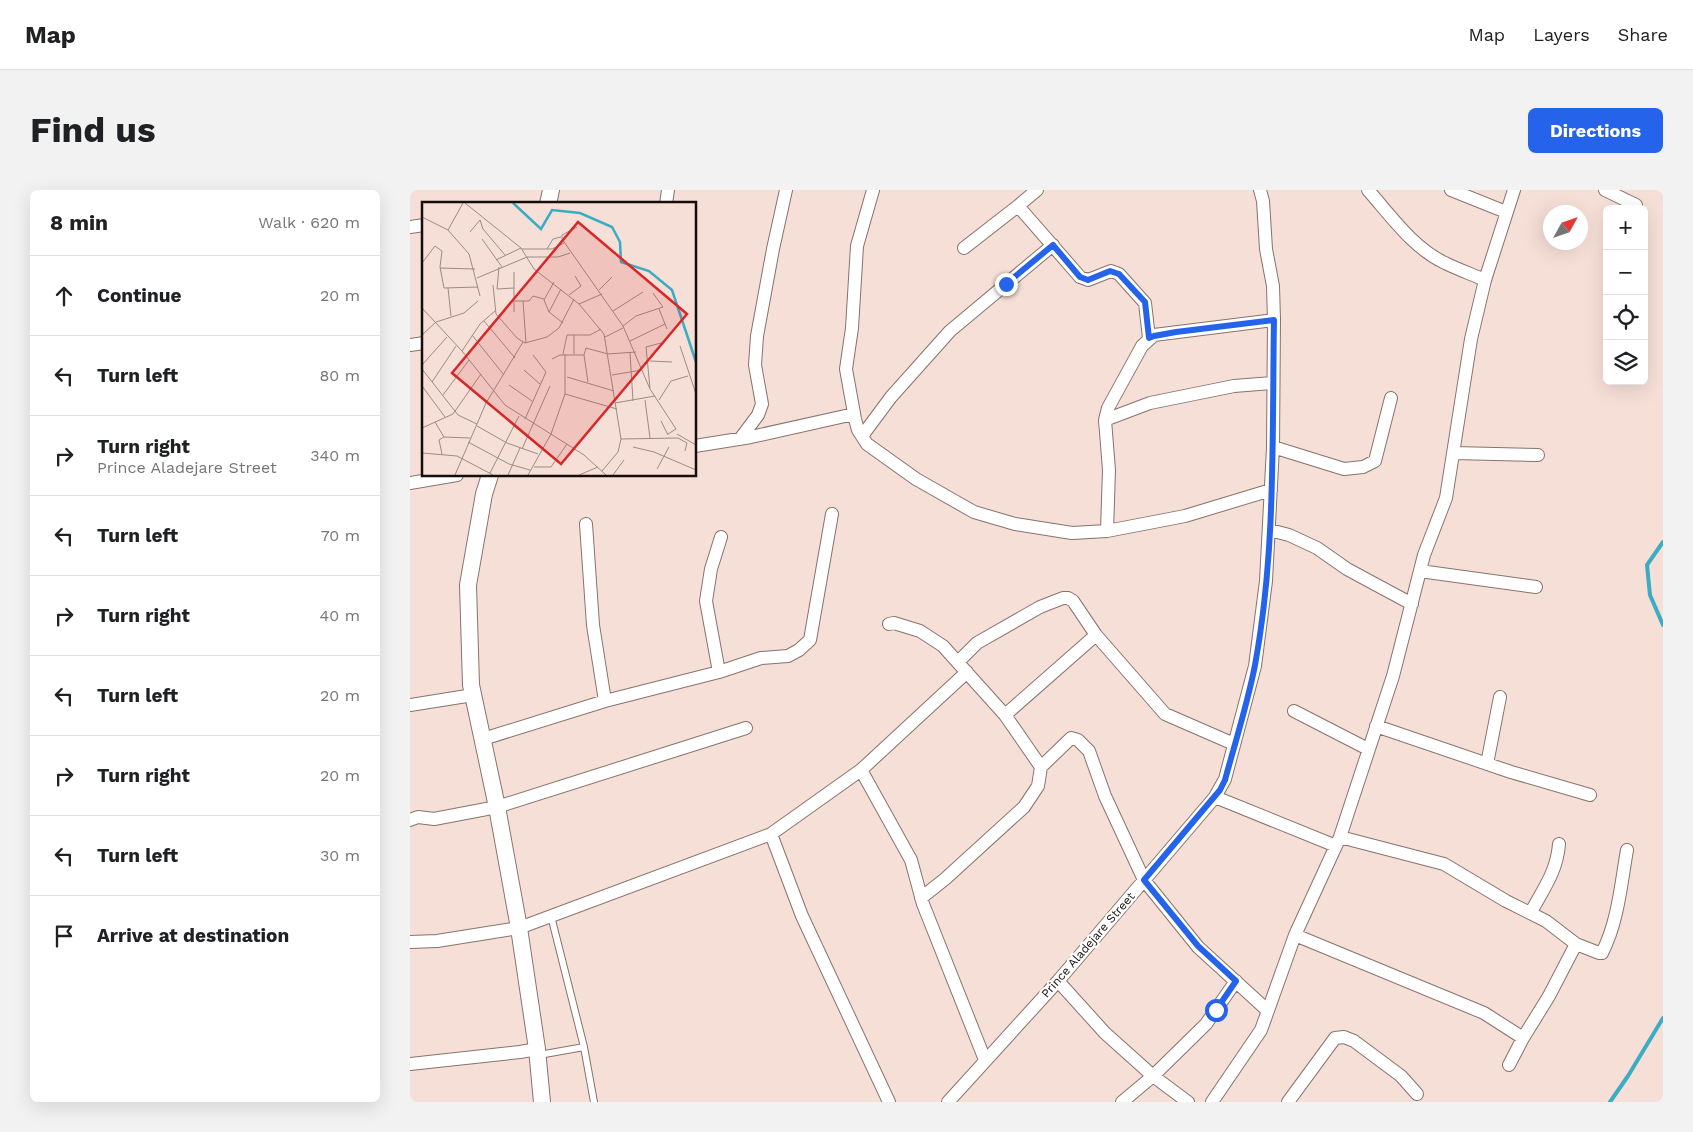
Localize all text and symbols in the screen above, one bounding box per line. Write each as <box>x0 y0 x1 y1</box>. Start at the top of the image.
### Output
text: Map <box>25 21 76 49</box>
text: Map <box>1468 24 1505 45</box>
text: Layers <box>1533 24 1590 45</box>
text: Share <box>1618 24 1668 45</box>
button: Directions <box>1528 108 1663 153</box>
text: Find us <box>30 109 156 151</box>
inset map <box>422 202 696 476</box>
north arrow <box>1543 205 1588 250</box>
map controls <box>1603 205 1648 385</box>
button: + <box>1603 205 1648 250</box>
text: 8 min <box>50 210 108 235</box>
text: Walk · 620 m <box>258 213 360 232</box>
button: − <box>1603 250 1648 295</box>
route end <box>995 273 1018 296</box>
icon: ahead <box>50 282 78 310</box>
text: Continue <box>97 284 181 307</box>
text: 20 m <box>320 286 360 305</box>
button: locate <box>1603 295 1648 340</box>
button: layers <box>1603 340 1648 385</box>
icon: left <box>50 362 78 390</box>
text: Turn left <box>97 364 178 387</box>
text: 80 m <box>319 366 360 385</box>
text: Turn right <box>97 435 190 458</box>
icon: right <box>50 442 78 470</box>
text: 340 m <box>310 446 360 465</box>
text: Prince Aladejare Street <box>97 458 277 477</box>
icon: left <box>50 522 78 550</box>
text: Turn left <box>97 524 178 547</box>
text: 70 m <box>321 526 360 545</box>
icon: right <box>50 602 78 630</box>
text: Turn right <box>97 604 190 627</box>
text: 40 m <box>320 606 360 625</box>
icon: left <box>50 682 78 710</box>
text: Turn left <box>97 684 178 707</box>
text: 20 m <box>320 686 360 705</box>
icon: right <box>50 762 78 790</box>
text: Turn right <box>97 764 190 787</box>
text: 20 m <box>320 766 360 785</box>
icon: left <box>50 842 78 870</box>
text: Turn left <box>97 844 178 867</box>
text: 30 m <box>320 846 360 865</box>
street label: Prince Aladejare Street <box>1039 890 1137 1000</box>
icon: arrive <box>50 922 78 950</box>
text: Arrive at destination <box>97 924 289 947</box>
route start <box>1205 999 1228 1022</box>

